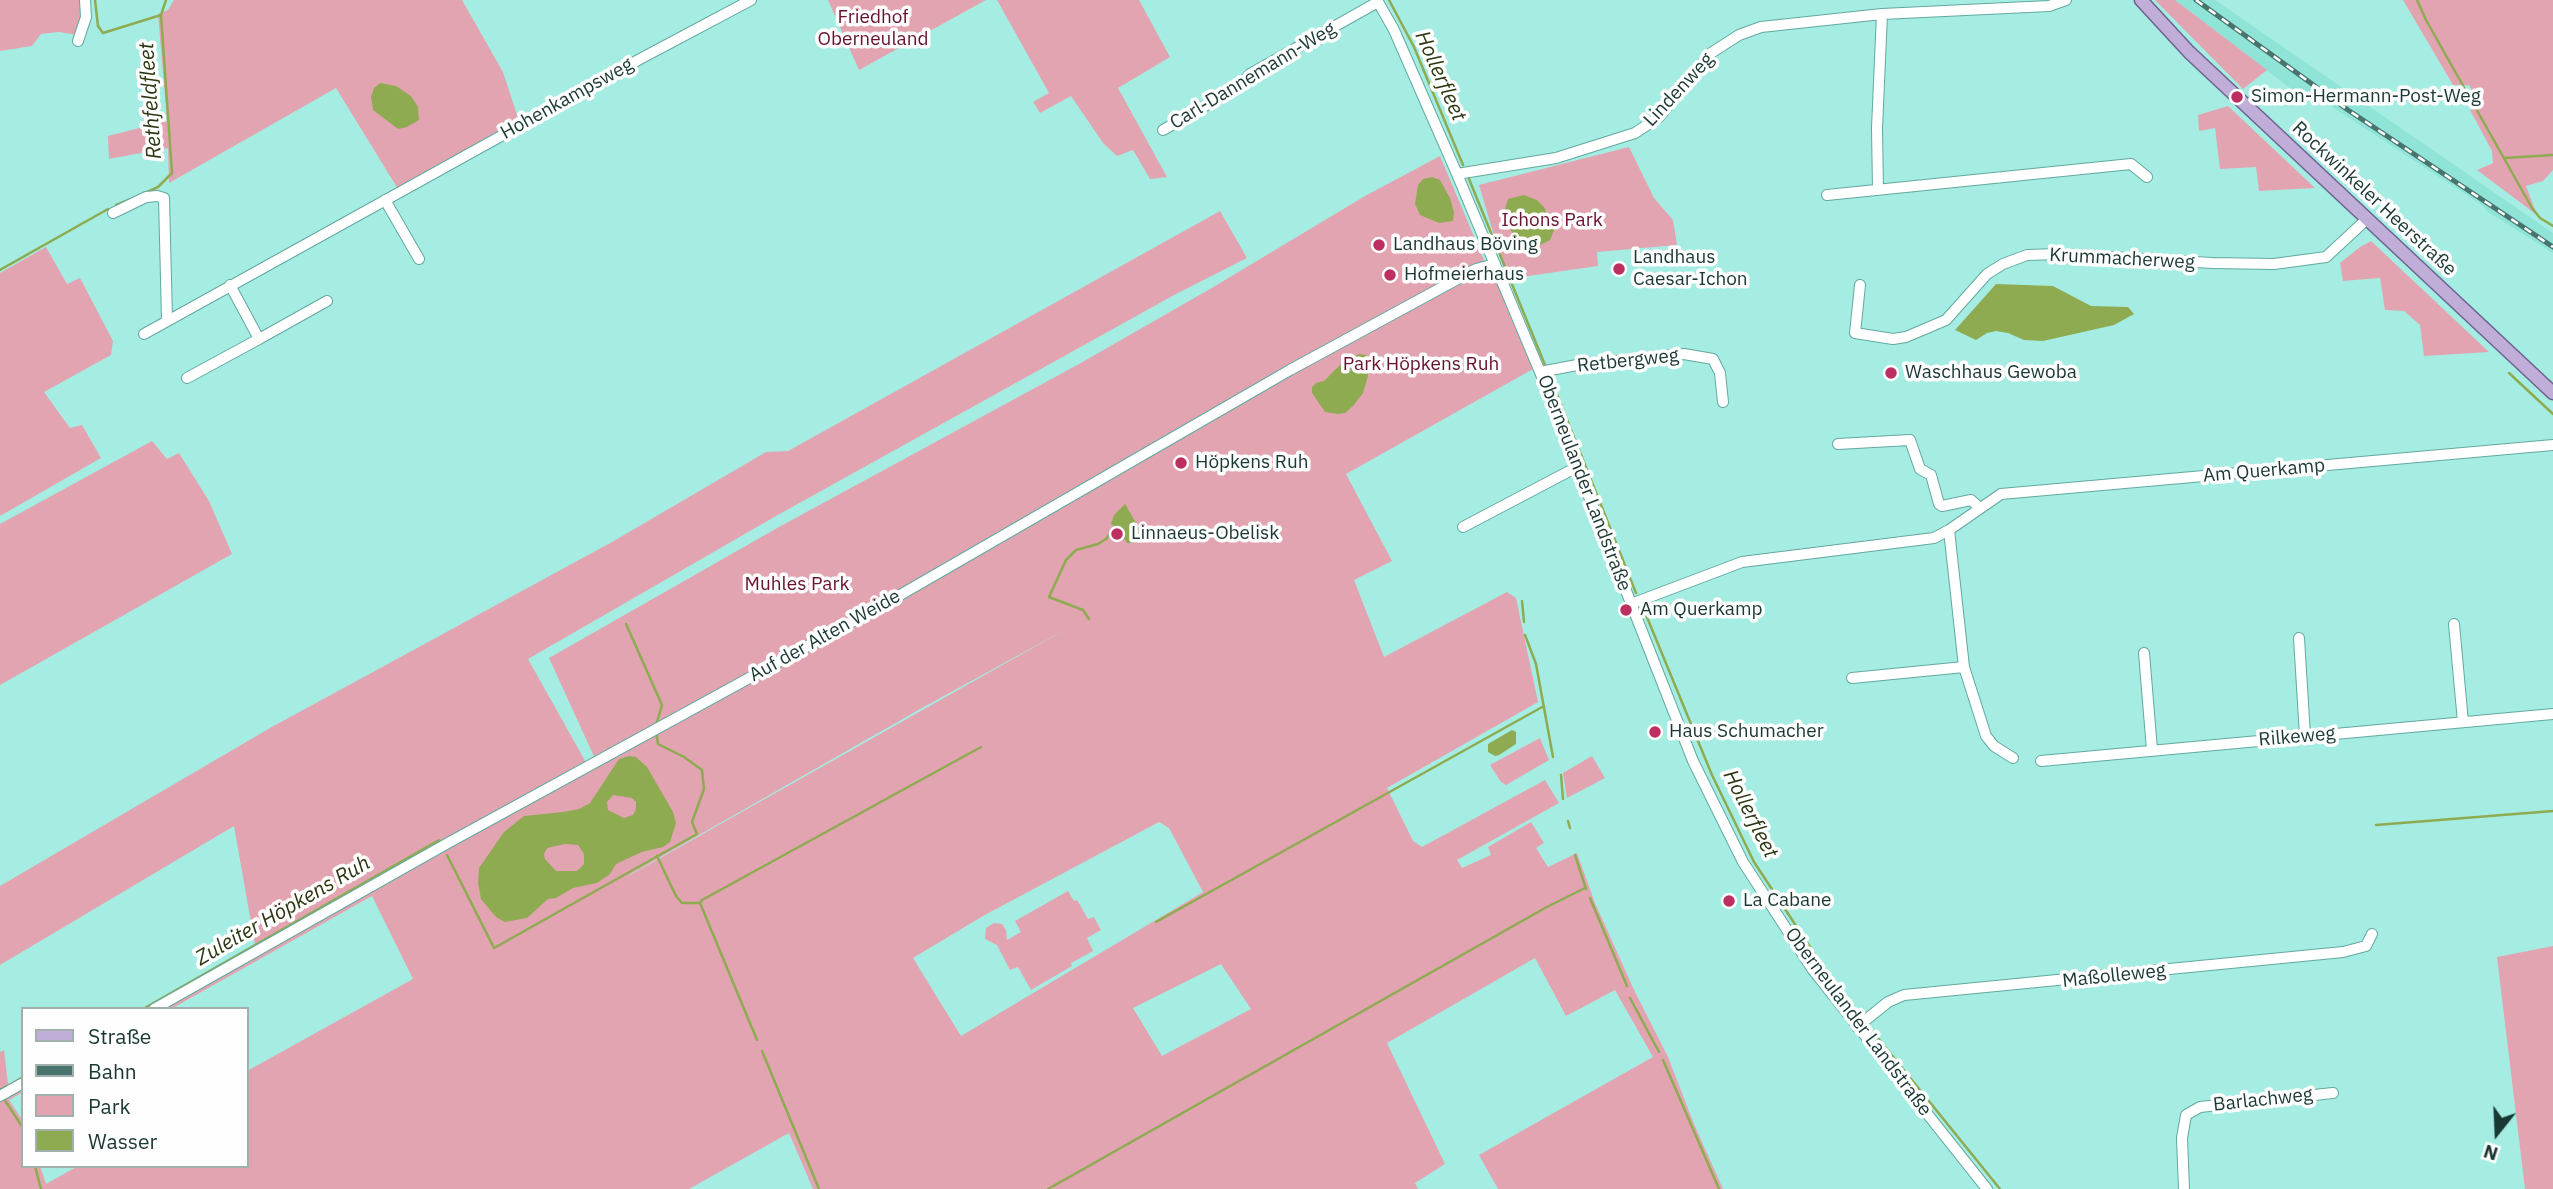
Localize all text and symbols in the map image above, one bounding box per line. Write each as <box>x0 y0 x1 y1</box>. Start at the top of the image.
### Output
park label: Friedhof Oberneuland <box>817 7 929 51</box>
street label: Carl-Dannemann-Weg <box>1166 18 1340 134</box>
water label: Hollerfleet <box>1409 27 1471 125</box>
water label: Rethfeldfleet <box>134 42 168 160</box>
street label: Lindenweg <box>1639 49 1719 131</box>
street label: Hohenkampsweg <box>497 53 637 145</box>
place label: Simon-Hermann-Post-Weg <box>2251 86 2481 108</box>
marker: Simon-Hermann-Post-Weg <box>2229 89 2245 105</box>
street label: Rockwinkeler Heerstraße <box>2287 117 2461 281</box>
park label: Ichons Park <box>1501 210 1603 232</box>
place label: Landhaus Böving <box>1393 234 1538 256</box>
marker: Landhaus Böving <box>1371 237 1387 253</box>
street label: Krummacherweg <box>2049 244 2195 274</box>
place label: Landhaus Caesar-Ichon <box>1633 247 1748 291</box>
marker: Landhaus Caesar-Ichon <box>1611 261 1627 277</box>
place label: Hofmeierhaus <box>1404 264 1524 286</box>
marker: Hofmeierhaus <box>1382 267 1398 283</box>
street label: Retbergweg <box>1576 344 1680 378</box>
park label: Park Höpkens Ruh <box>1343 354 1499 376</box>
place label: Waschhaus Gewoba <box>1905 362 2077 384</box>
marker: Waschhaus Gewoba <box>1883 365 1899 381</box>
street label: Oberneulander Landstraße <box>1532 372 1636 594</box>
place label: Höpkens Ruh <box>1195 452 1308 474</box>
street label: Am Querkamp <box>2202 454 2326 488</box>
marker: Höpkens Ruh <box>1173 455 1189 471</box>
place label: Linnaeus-Obelisk <box>1131 523 1279 545</box>
marker: Linnaeus-Obelisk <box>1109 526 1125 542</box>
park label: Muhles Park <box>745 574 849 596</box>
street label: Auf der Alten Weide <box>745 585 905 687</box>
place label: Am Querkamp <box>1640 599 1763 621</box>
marker: Am Querkamp <box>1618 602 1634 618</box>
place label: Haus Schumacher <box>1669 721 1824 743</box>
street label: Rilkeweg <box>2258 722 2336 752</box>
marker: Haus Schumacher <box>1647 724 1663 740</box>
water label: Hollerfleet <box>1717 766 1783 862</box>
water label: Zuleiter Höpkens Ruh <box>191 851 375 971</box>
place label: La Cabane <box>1743 890 1831 912</box>
marker: La Cabane <box>1721 893 1737 909</box>
street label: Oberneulander Landstraße <box>1780 923 1936 1121</box>
street label: Maßolleweg <box>2061 959 2167 993</box>
legend <box>21 1007 248 1168</box>
text: Straße <box>88 1022 151 1050</box>
text: Bahn <box>88 1057 137 1085</box>
street label: Barlachweg <box>2212 1083 2314 1117</box>
text: Park <box>88 1092 131 1120</box>
north arrow <box>2462 1098 2532 1168</box>
text: Wasser <box>88 1127 157 1155</box>
text: N <box>2480 1139 2501 1167</box>

